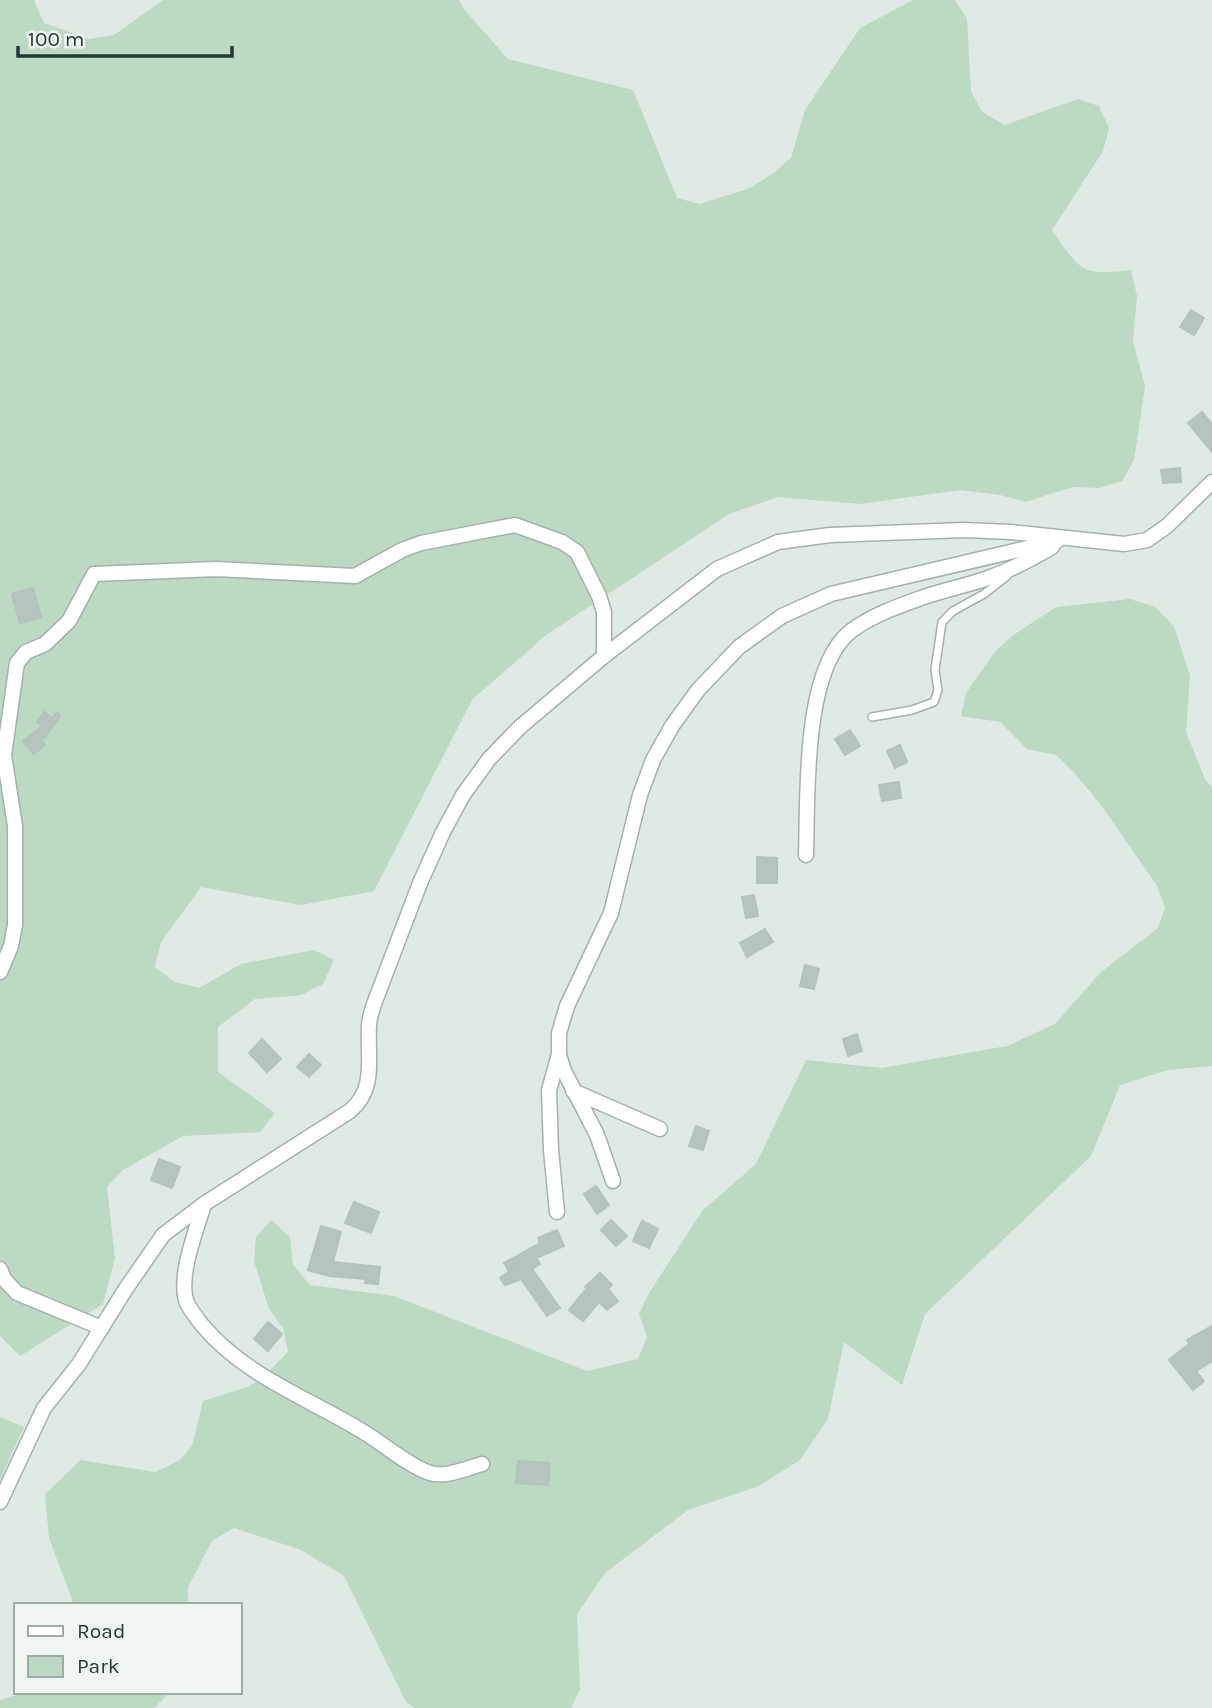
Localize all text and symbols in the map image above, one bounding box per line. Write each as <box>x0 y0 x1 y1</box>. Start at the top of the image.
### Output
scale bar <box>18 14 231 58</box>
text: 100 m <box>28 27 85 51</box>
legend <box>14 1603 242 1694</box>
text: Road <box>77 1619 125 1643</box>
text: Park <box>77 1654 120 1678</box>

